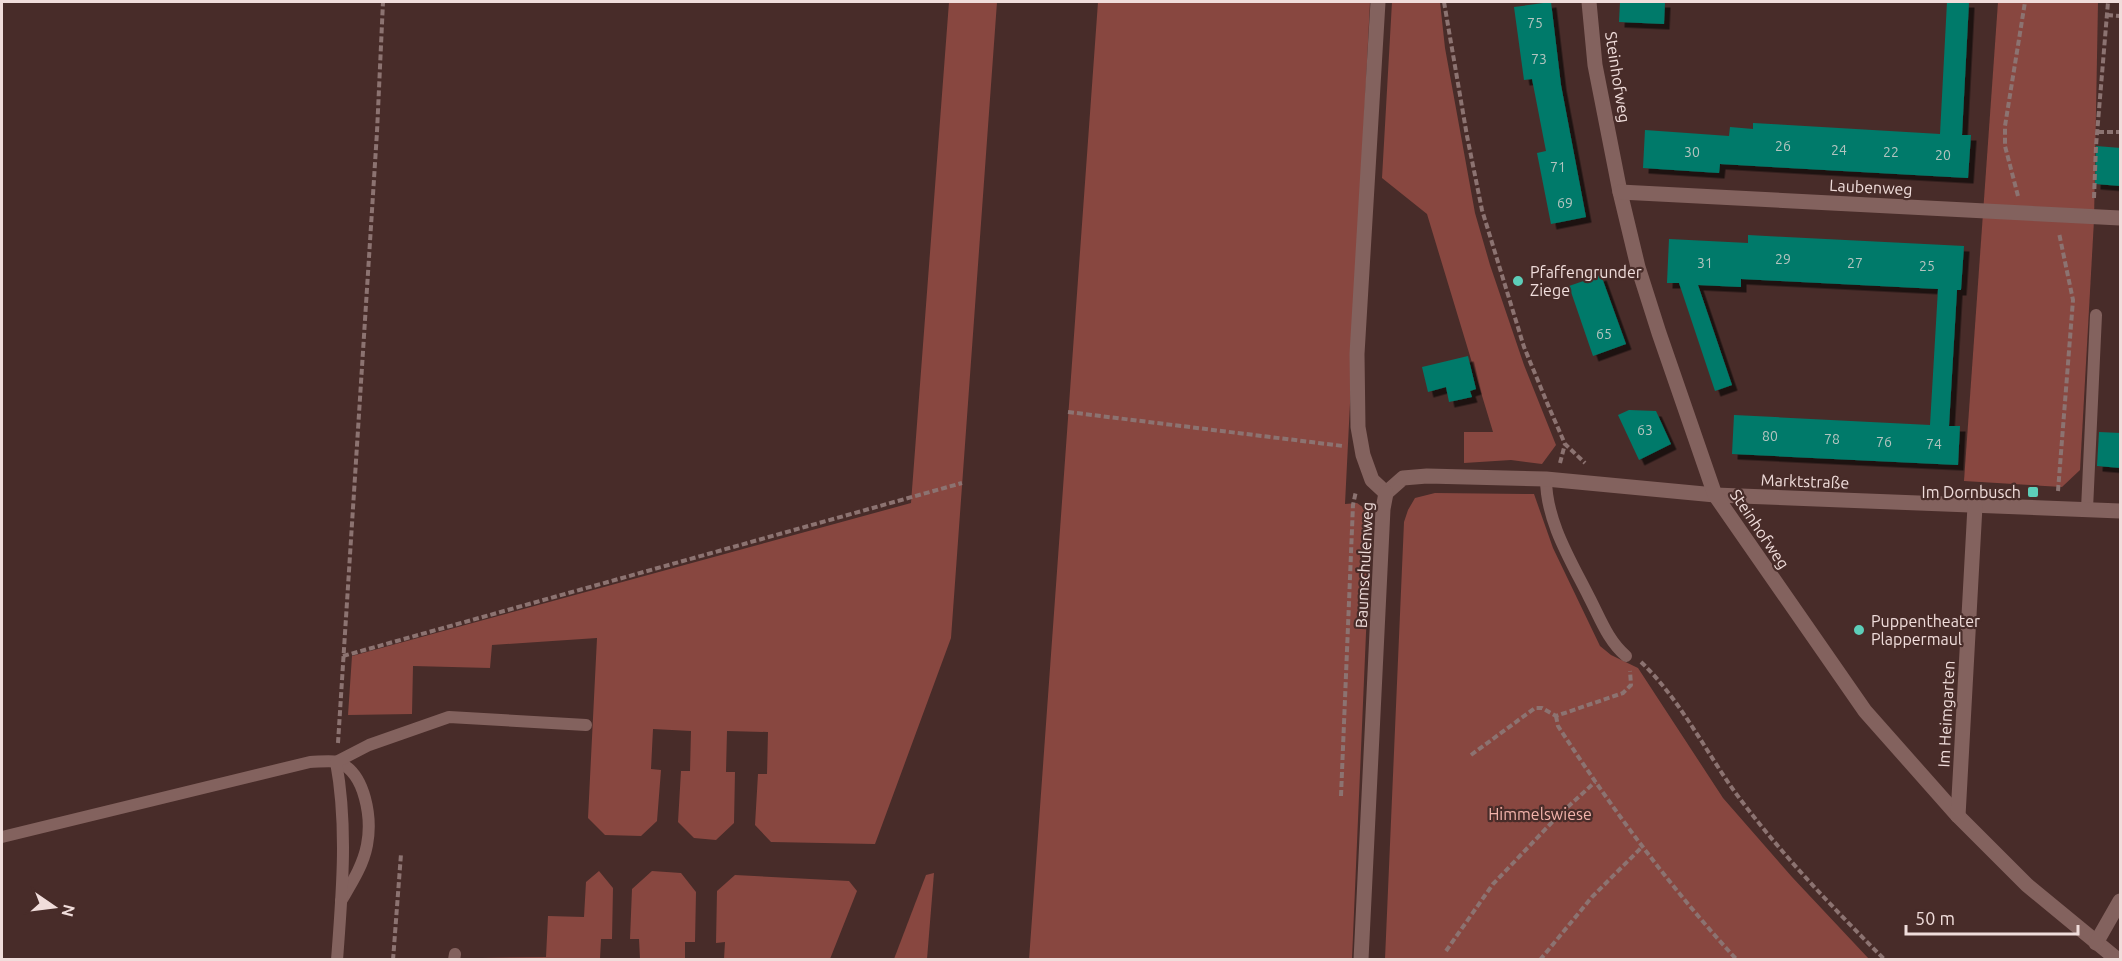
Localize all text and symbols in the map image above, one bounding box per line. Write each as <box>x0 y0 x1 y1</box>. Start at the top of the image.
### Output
house number: 75 <box>1527 15 1543 31</box>
street label: Steinhofweg <box>1602 30 1634 124</box>
house number: 73 <box>1531 51 1547 67</box>
house number: 26 <box>1775 138 1791 154</box>
house number: 24 <box>1831 142 1847 158</box>
house number: 30 <box>1684 144 1700 160</box>
house number: 22 <box>1883 144 1899 160</box>
house number: 20 <box>1935 147 1951 163</box>
house number: 71 <box>1550 159 1566 175</box>
street label: Laubenweg <box>1829 176 1913 198</box>
house number: 69 <box>1557 195 1573 211</box>
house number: 29 <box>1775 251 1791 267</box>
house number: 31 <box>1697 255 1713 271</box>
house number: 27 <box>1847 255 1863 271</box>
house number: 25 <box>1919 258 1935 274</box>
place label: Pfaffengrunder Ziege <box>1530 263 1642 299</box>
marker: Pfaffengrunder Ziege <box>1511 274 1525 288</box>
house number: 65 <box>1596 326 1612 342</box>
house number: 63 <box>1637 422 1653 438</box>
house number: 80 <box>1762 428 1778 444</box>
house number: 78 <box>1824 431 1840 447</box>
house number: 76 <box>1876 434 1892 450</box>
house number: 74 <box>1926 436 1942 452</box>
street label: Marktstraße <box>1760 470 1850 492</box>
place label: Im Dornbusch <box>1922 483 2021 501</box>
marker: Im Dornbusch <box>2026 485 2040 499</box>
street label: Steinhofweg <box>1727 486 1793 572</box>
street label: Baumschulenweg <box>1352 501 1376 629</box>
place label: Puppentheater Plappermaul <box>1871 612 1980 648</box>
marker: Puppentheater Plappermaul <box>1852 623 1866 637</box>
street label: Im Heimgarten <box>1934 660 1958 768</box>
park label: Himmelswiese <box>1488 805 1592 823</box>
north arrow <box>24 877 84 937</box>
scale bar <box>1906 898 2078 936</box>
text: N <box>58 903 79 919</box>
text: 50 m <box>1915 908 1955 928</box>

